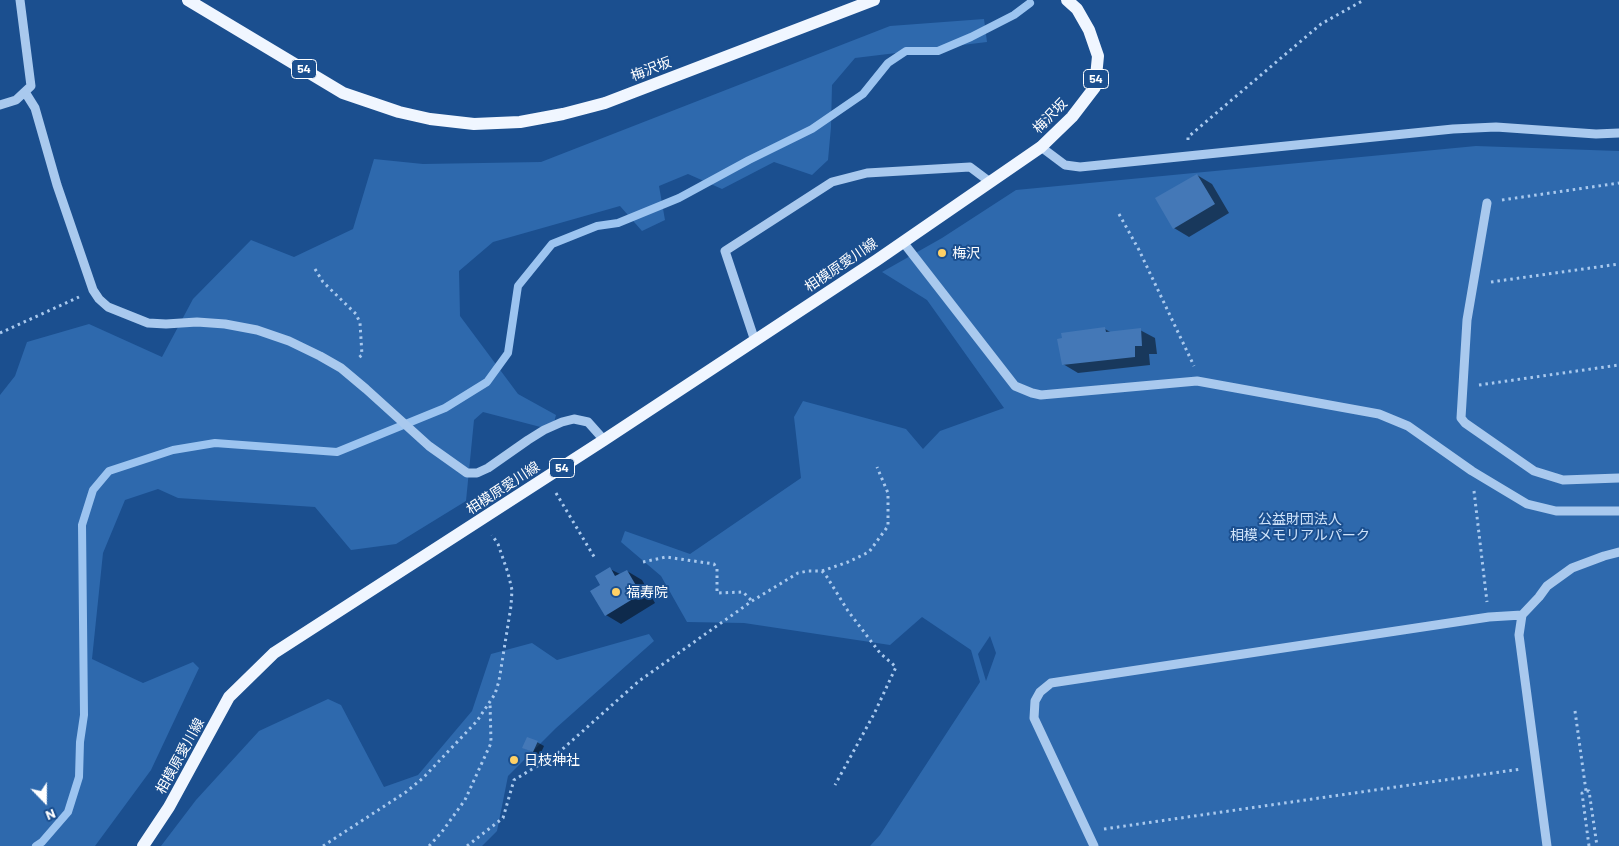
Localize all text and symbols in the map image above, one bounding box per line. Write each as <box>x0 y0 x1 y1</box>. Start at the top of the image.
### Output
street label: 梅沢坂 <box>628 54 674 84</box>
road number: 54 <box>292 60 316 78</box>
road number: 54 <box>1084 70 1108 88</box>
street label: 梅沢坂 <box>1029 95 1071 137</box>
street label: 相模原愛川線 <box>801 235 881 295</box>
place label: 梅沢 <box>952 245 980 261</box>
marker: 梅沢 <box>936 247 948 259</box>
street label: 相模原愛川線 <box>463 458 543 518</box>
road number: 54 <box>550 458 574 478</box>
park label: 公益財団法人 相模メモリアルパーク <box>1230 511 1370 544</box>
place label: 福寿院 <box>626 584 668 600</box>
marker: 福寿院 <box>610 586 622 598</box>
street label: 相模原愛川線 <box>152 715 208 797</box>
place label: 日枝神社 <box>524 752 580 768</box>
marker: 日枝神社 <box>508 754 520 766</box>
north arrow <box>20 776 70 826</box>
text: N <box>43 806 58 825</box>

